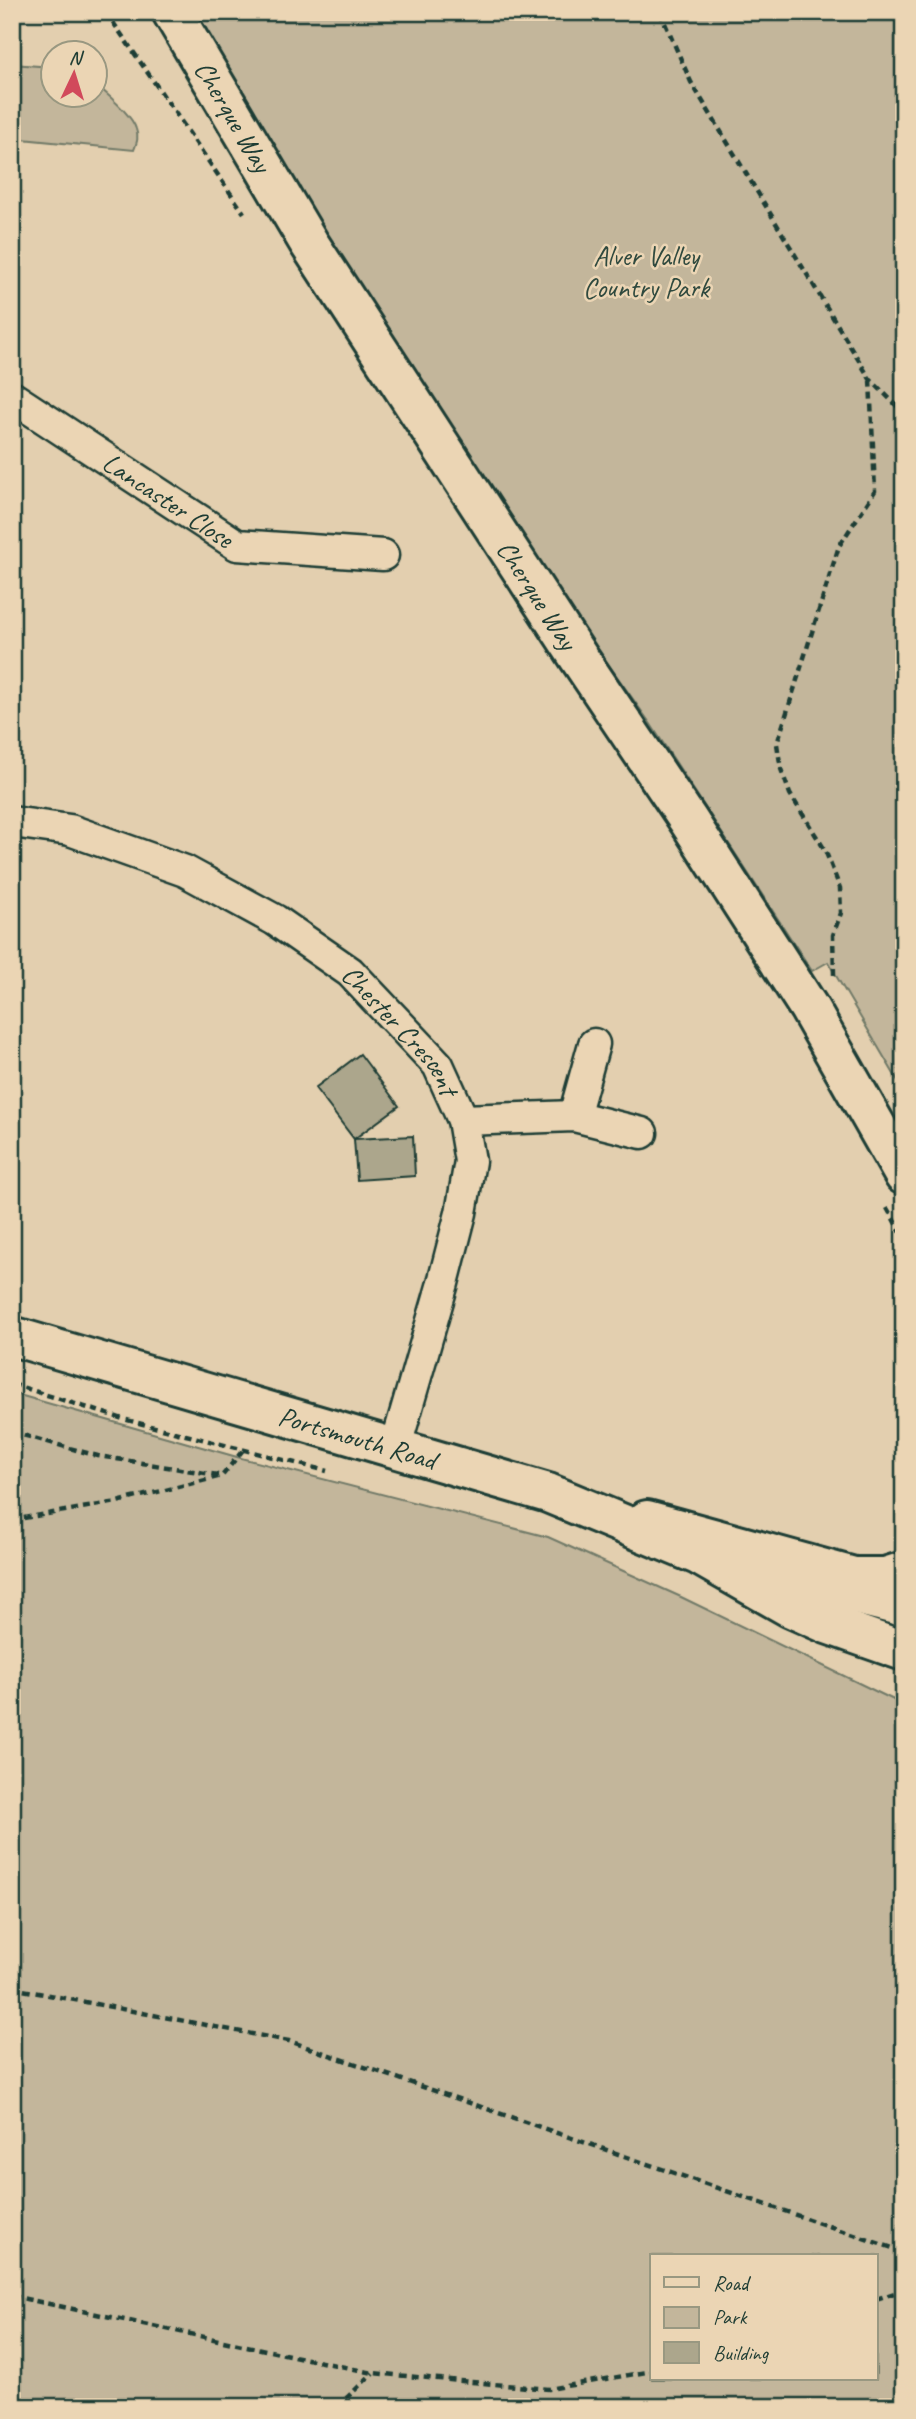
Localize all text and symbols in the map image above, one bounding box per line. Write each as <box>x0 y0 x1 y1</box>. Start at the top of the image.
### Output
north arrow <box>38 38 108 108</box>
text: N <box>68 46 85 71</box>
street label: Cherque Way <box>187 54 282 180</box>
park label: Alver Valley Country Park <box>583 238 711 305</box>
street label: Lancaster Close <box>96 444 242 556</box>
street label: Cherque Way <box>489 533 587 658</box>
street label: Chester Crescent <box>335 957 468 1104</box>
street label: Portsmouth Road <box>275 1398 444 1478</box>
legend <box>650 2254 878 2380</box>
text: Road <box>713 2270 752 2296</box>
text: Park <box>713 2304 748 2330</box>
text: Building <box>713 2340 770 2366</box>

